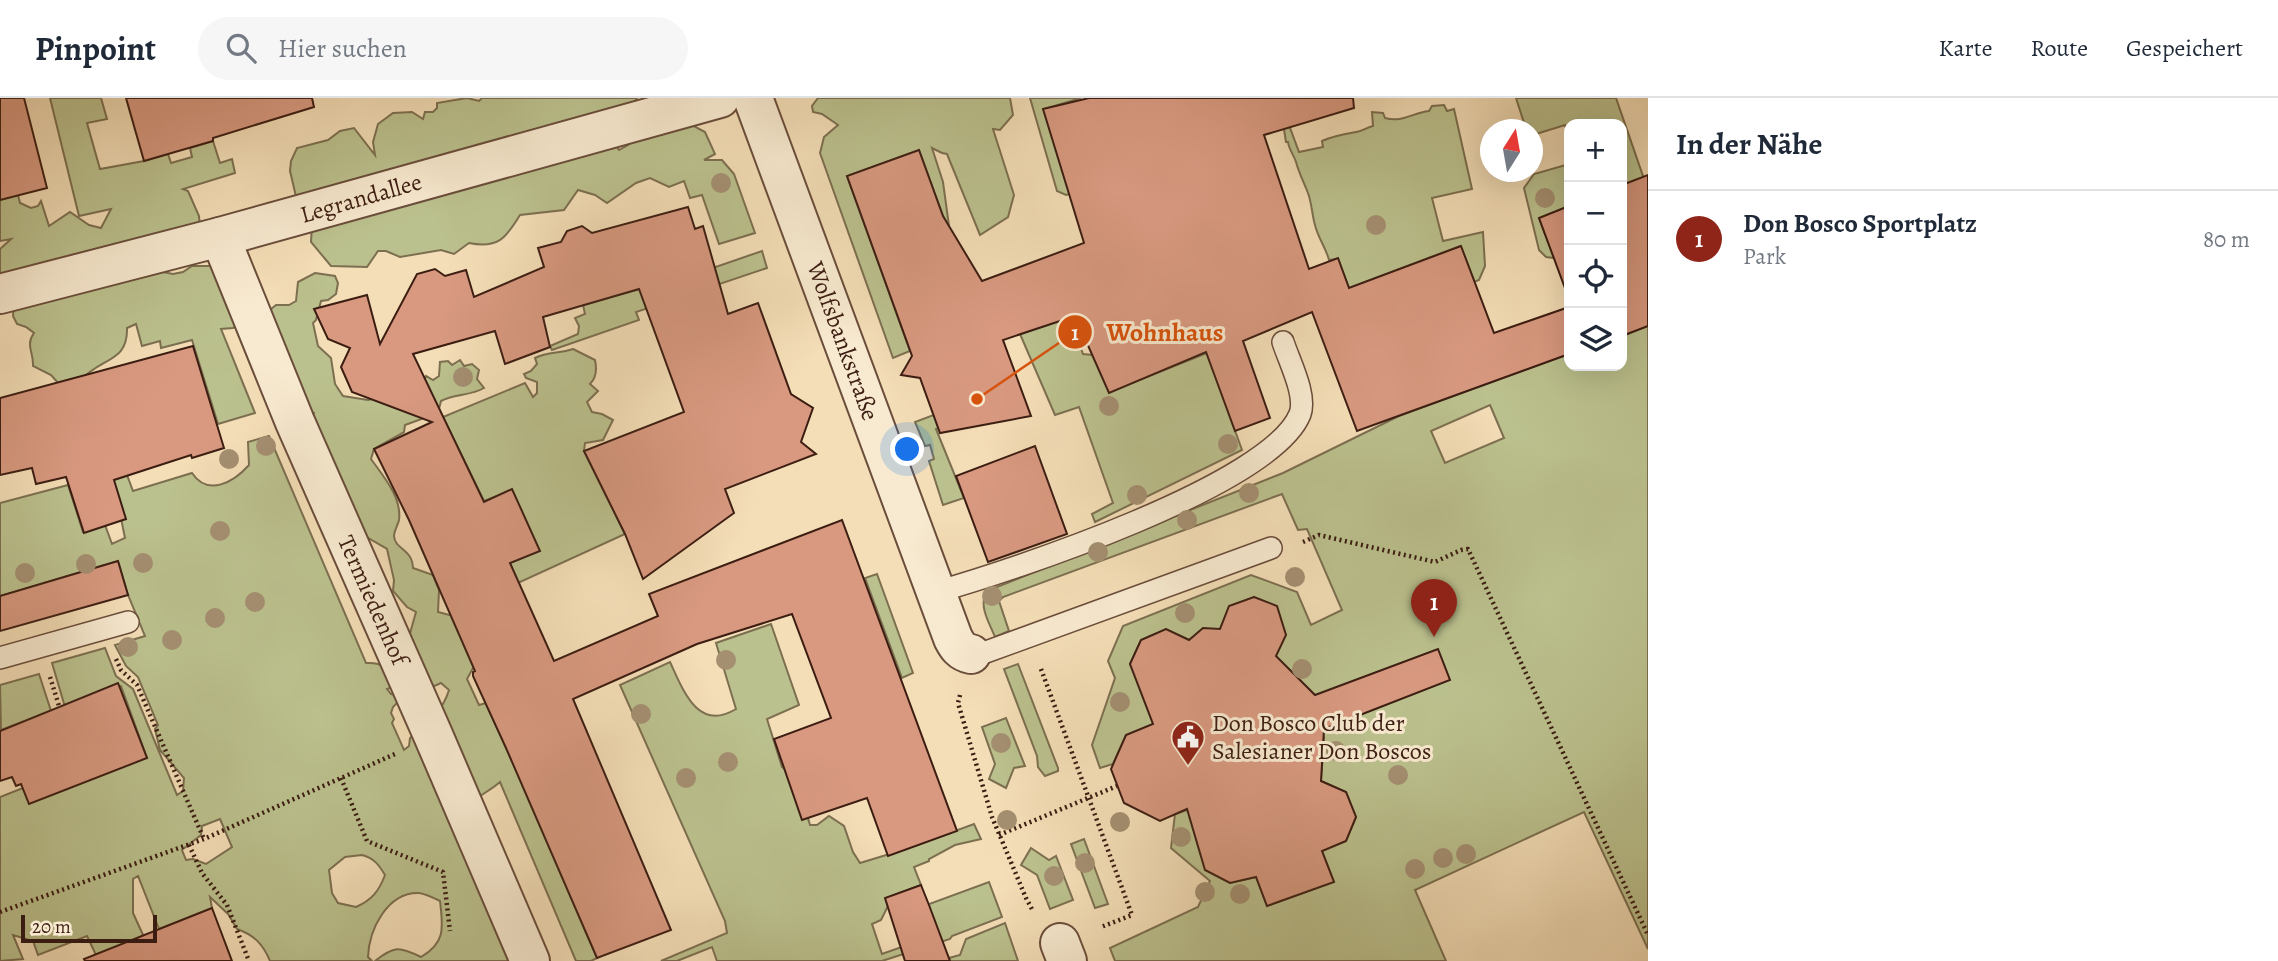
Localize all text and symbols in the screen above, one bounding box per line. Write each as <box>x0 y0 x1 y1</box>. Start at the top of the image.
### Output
search box <box>198 17 688 80</box>
text: Pinpoint <box>35 26 156 71</box>
icon: search <box>222 29 260 67</box>
text: Hier suchen <box>278 31 407 66</box>
text: Karte <box>1939 32 1992 64</box>
text: Route <box>2030 32 2088 64</box>
text: Gespeichert <box>2126 32 2243 64</box>
north arrow <box>1480 119 1543 182</box>
map controls <box>1564 119 1627 371</box>
button: + <box>1564 119 1627 182</box>
text: In der Nähe <box>1676 124 1822 164</box>
street label: Legrandallee <box>296 165 426 231</box>
button: − <box>1564 182 1627 245</box>
text: Don Bosco Sportplatz <box>1743 206 1977 241</box>
text: 1 <box>1695 224 1703 255</box>
text: 80 m <box>2203 224 2250 255</box>
text: Park <box>1743 241 1786 272</box>
button: locate <box>1564 245 1627 308</box>
street label: Wolfsbankstraße <box>799 256 887 425</box>
button: layers <box>1564 308 1627 371</box>
callout: Wohnhaus <box>1057 309 1237 356</box>
text: Wohnhaus <box>1106 315 1223 350</box>
text: 1 <box>1071 319 1079 347</box>
your location <box>890 432 924 466</box>
street label: Termiedenhof <box>330 530 417 673</box>
pin: 1 <box>1411 579 1457 637</box>
place label: Don Bosco Club der Salesianer Don Boscos <box>1212 707 1431 767</box>
public building icon: Don Bosco Club der Salesianer Don Boscos <box>1169 718 1207 767</box>
scale bar <box>21 912 158 944</box>
text: 20 m <box>32 914 71 940</box>

